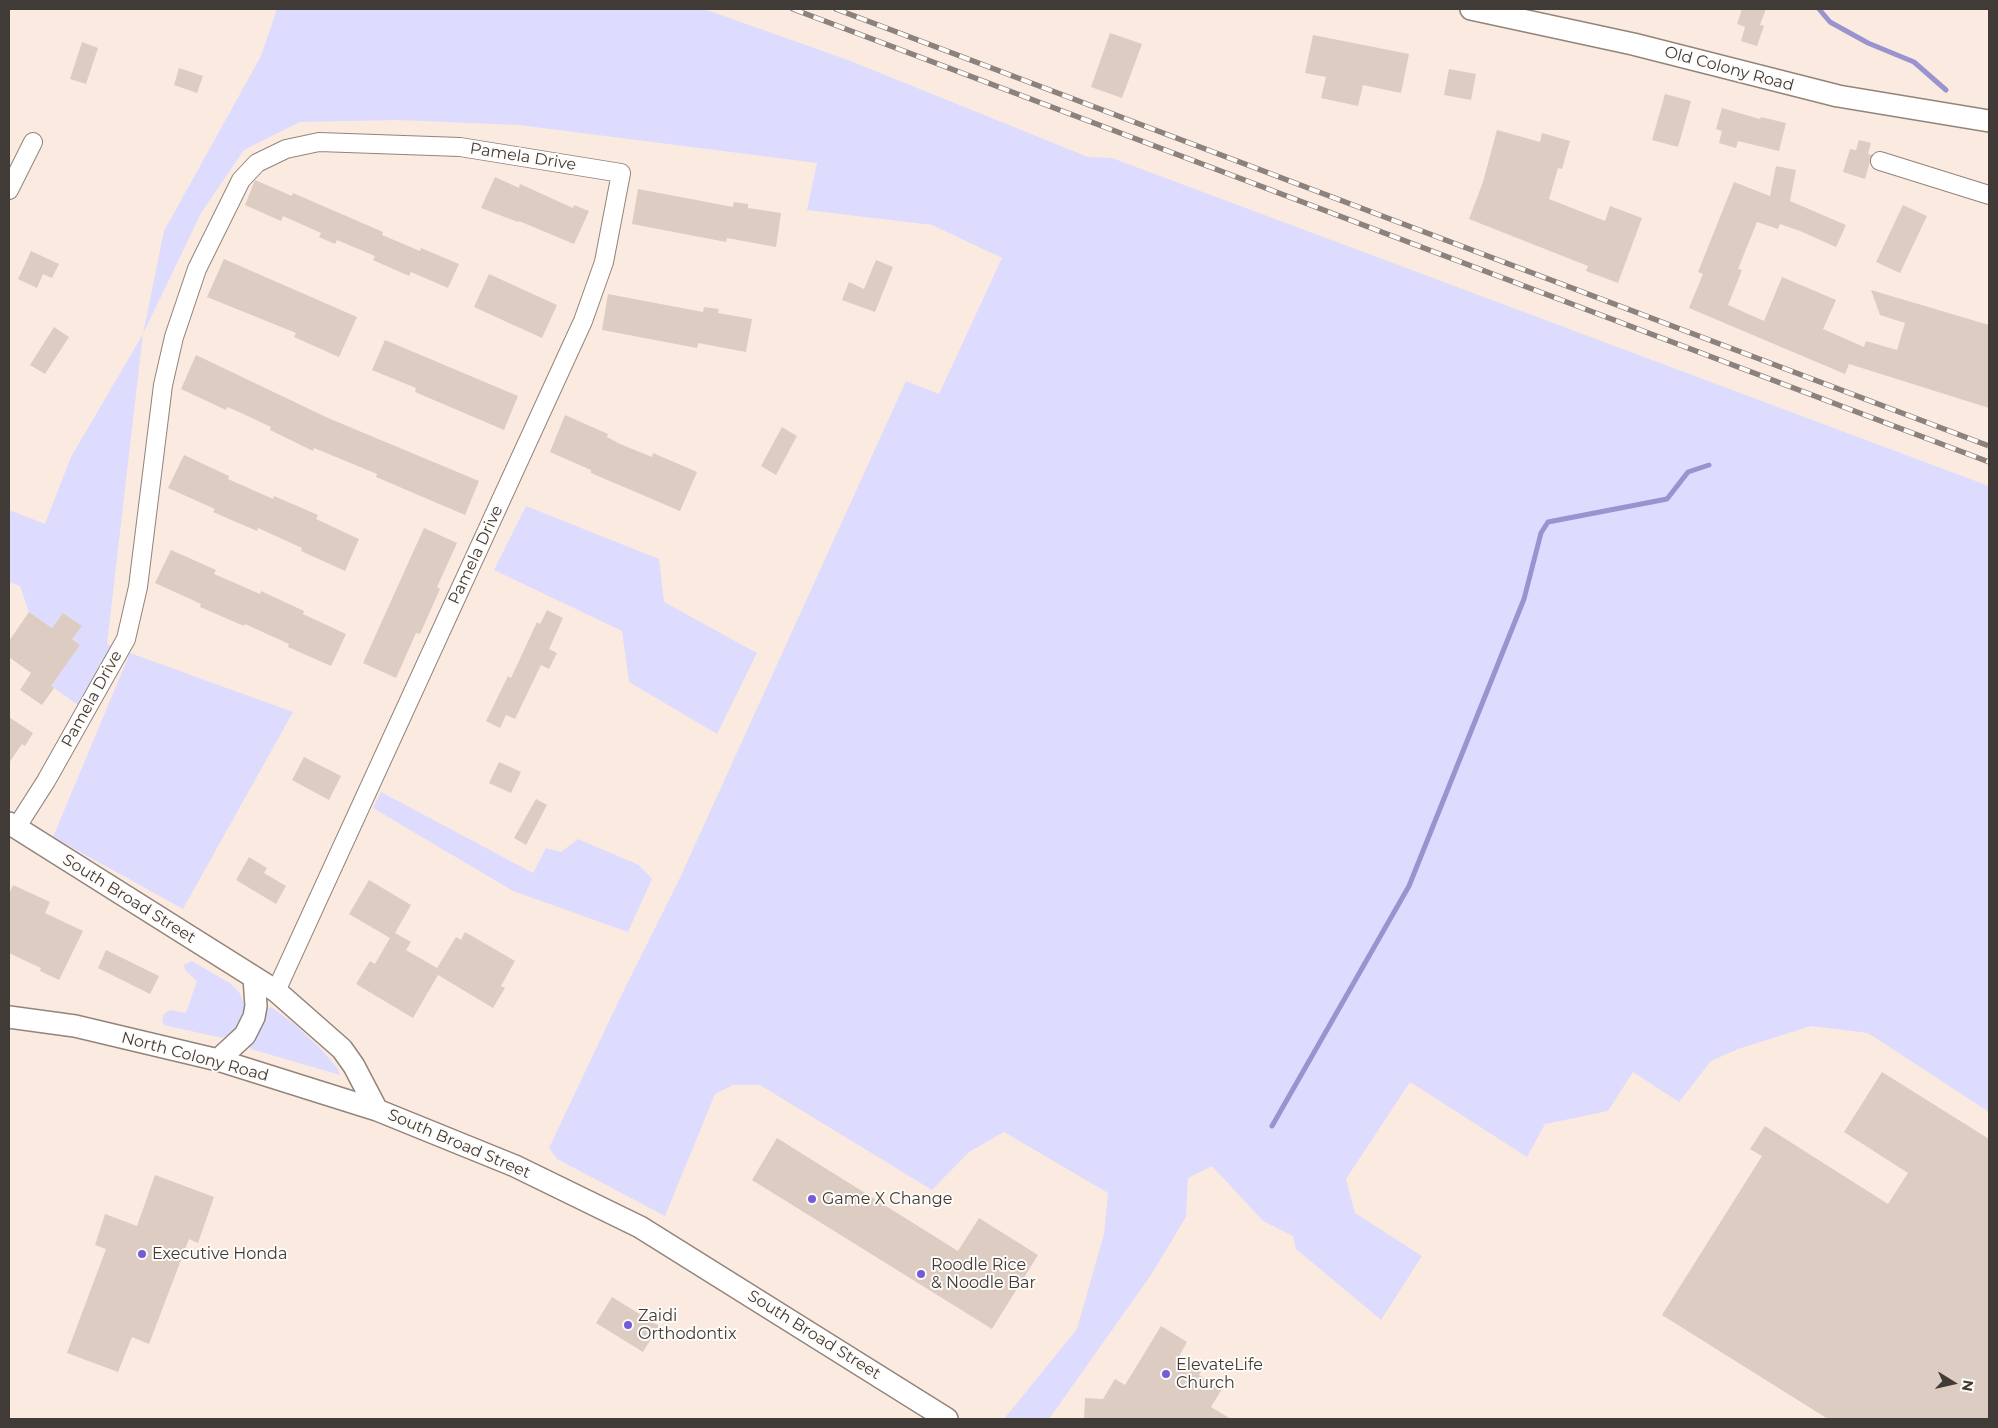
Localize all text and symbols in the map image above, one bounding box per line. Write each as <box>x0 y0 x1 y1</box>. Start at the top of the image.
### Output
street label: Old Colony Road <box>1662 42 1796 96</box>
street label: Pamela Drive <box>469 139 577 175</box>
street label: Pamela Drive <box>445 502 507 608</box>
street label: Pamela Drive <box>58 647 126 751</box>
street label: South Broad Street <box>59 850 199 948</box>
street label: North Colony Road <box>119 1028 271 1086</box>
street label: South Broad Street <box>385 1105 533 1183</box>
place label: Game X Change <box>822 1189 952 1209</box>
marker: Game X Change <box>806 1193 818 1205</box>
place label: Executive Honda <box>152 1244 287 1264</box>
marker: Executive Honda <box>136 1248 148 1260</box>
place label: Roodle Rice & Noodle Bar <box>931 1255 1036 1293</box>
marker: Roodle Rice & Noodle Bar <box>915 1268 927 1280</box>
street label: South Broad Street <box>744 1286 884 1384</box>
place label: Zaidi Orthodontix <box>638 1306 736 1344</box>
marker: Zaidi Orthodontix <box>622 1319 634 1331</box>
place label: ElevateLife Church <box>1176 1355 1263 1393</box>
north arrow <box>1928 1358 1978 1408</box>
marker: ElevateLife Church <box>1160 1368 1172 1380</box>
text: N <box>1958 1378 1978 1393</box>

